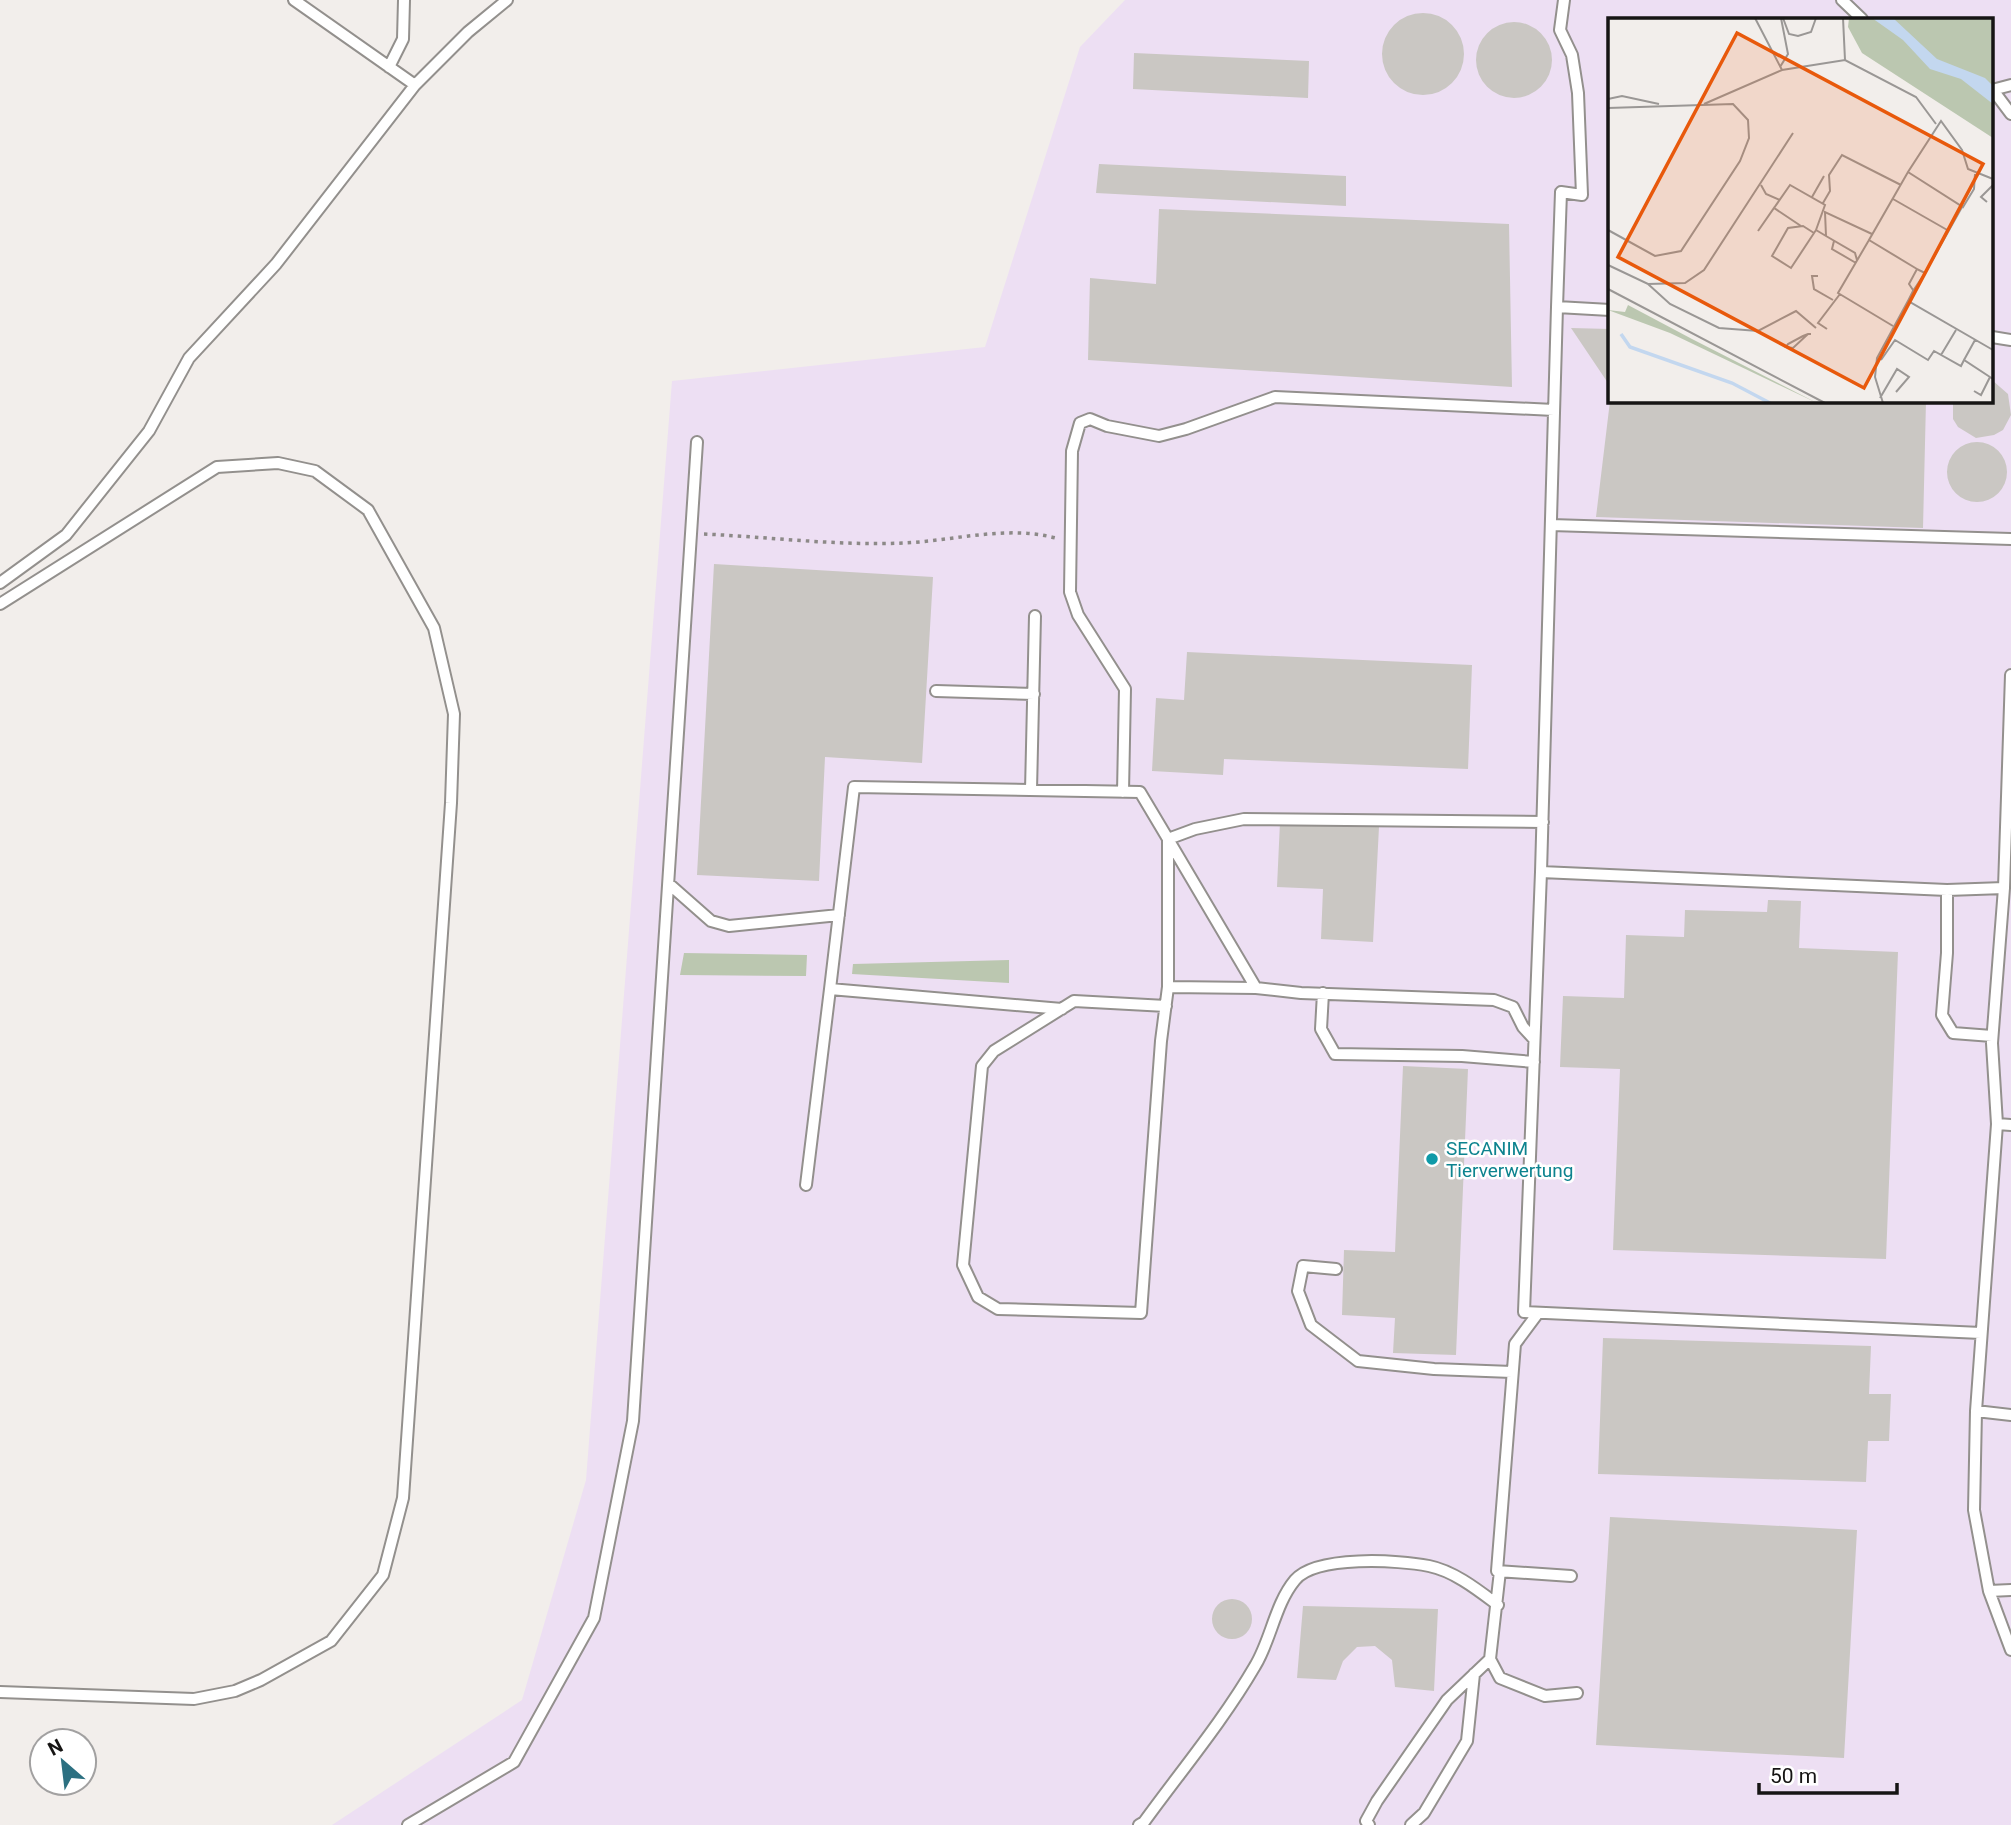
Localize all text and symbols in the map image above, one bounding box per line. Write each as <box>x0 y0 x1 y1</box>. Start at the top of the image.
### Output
inset map <box>1608 18 1994 402</box>
place label: SECANIM Tierverwertung <box>1446 1137 1574 1182</box>
marker: SECANIM Tierverwertung <box>1424 1151 1440 1167</box>
north arrow <box>28 1727 98 1797</box>
text: N <box>44 1734 67 1761</box>
scale bar <box>1759 1752 1897 1796</box>
text: 50 m <box>1770 1764 1817 1788</box>

